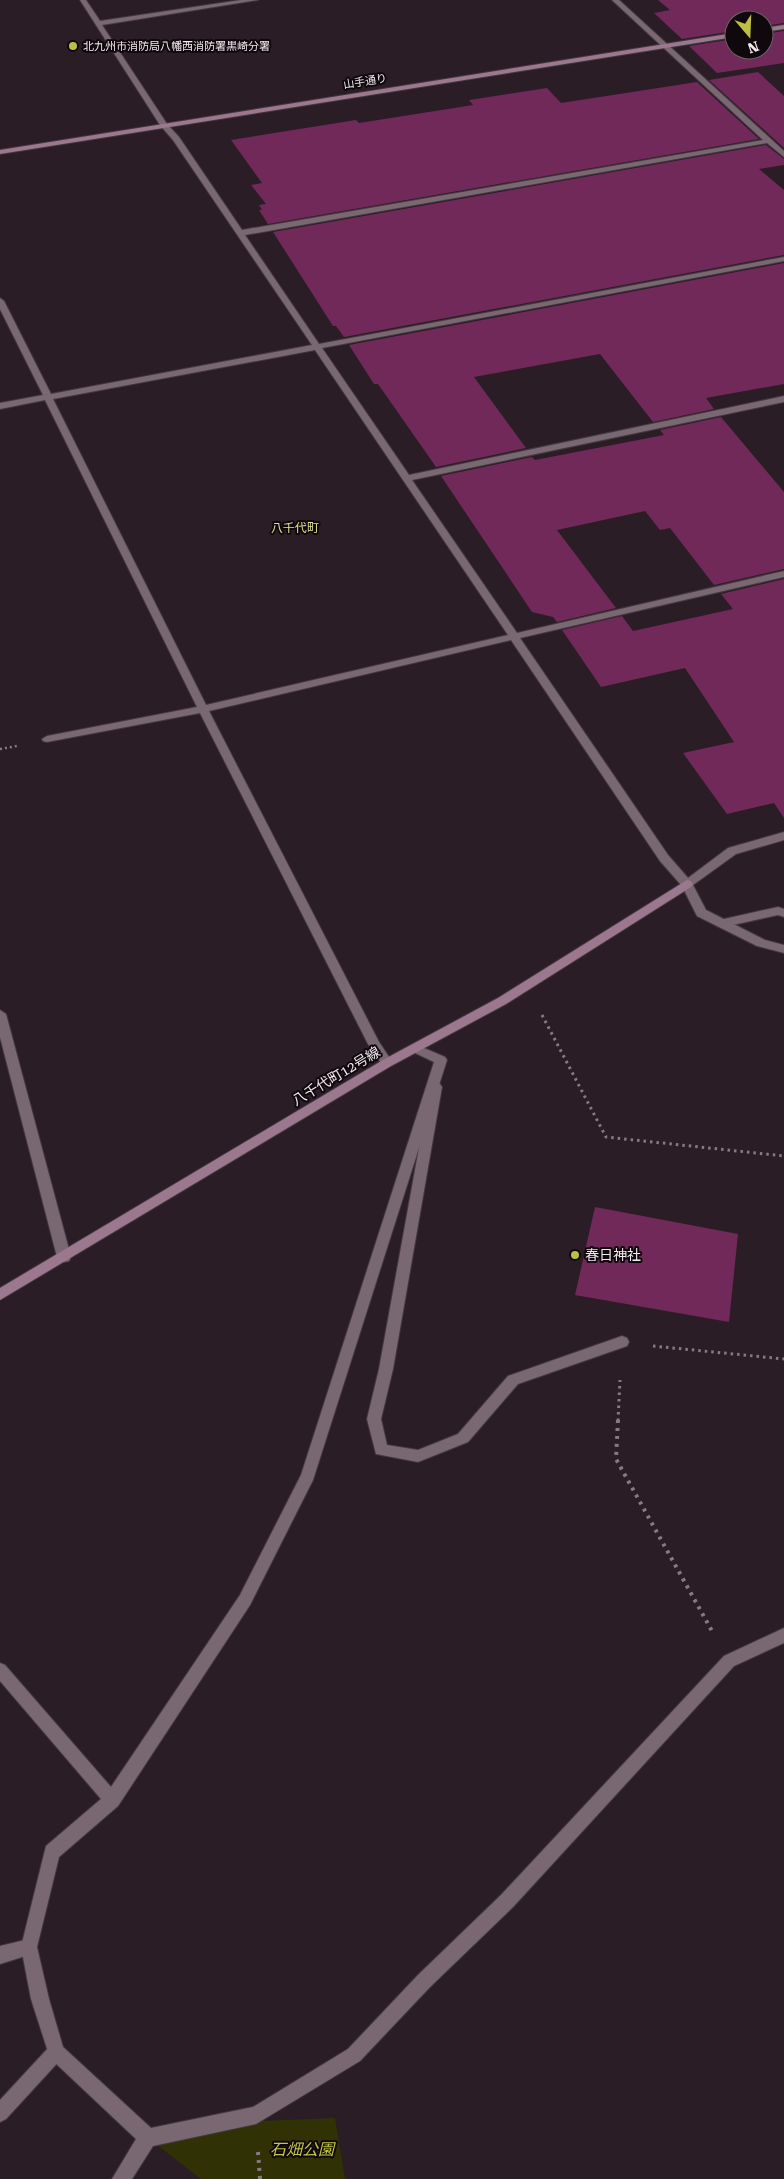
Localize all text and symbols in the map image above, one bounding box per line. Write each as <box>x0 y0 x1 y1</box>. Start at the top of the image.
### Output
north arrow <box>724 10 774 60</box>
text: N <box>745 38 761 57</box>
marker: 北九州市消防局八幡西消防署黒崎分署 <box>67 40 79 52</box>
place label: 北九州市消防局八幡西消防署黒崎分署 <box>83 40 270 53</box>
street label: 山手通り <box>342 72 388 91</box>
district label: 八千代町 <box>271 521 319 535</box>
street label: 八千代町12号線 <box>289 1043 383 1109</box>
place label: 春日神社 <box>585 1247 641 1263</box>
marker: 春日神社 <box>569 1249 581 1261</box>
park label: 石畑公園 <box>270 2140 336 2159</box>

